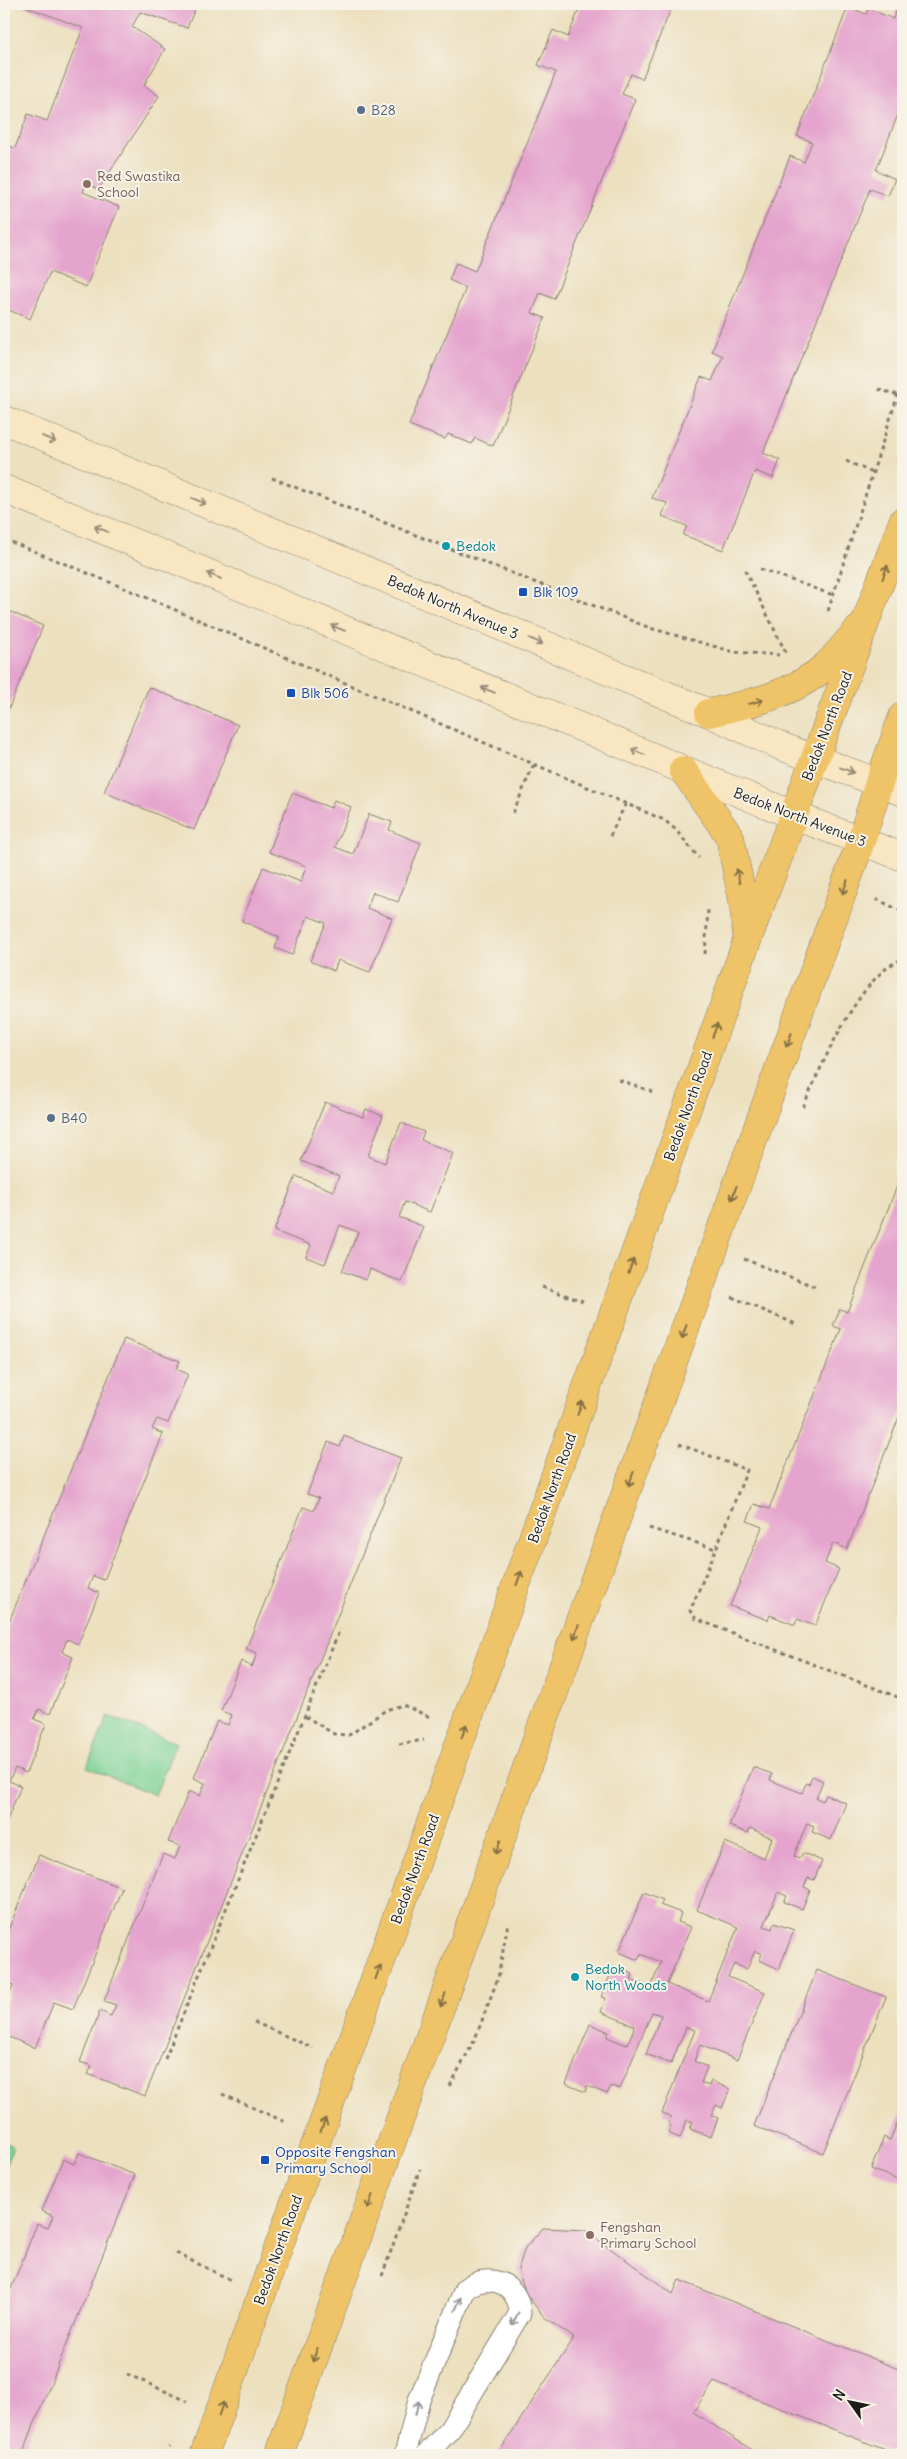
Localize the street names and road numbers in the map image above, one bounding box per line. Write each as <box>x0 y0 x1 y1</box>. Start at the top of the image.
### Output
street label: Bedok North Avenue 3 <box>385 571 521 643</box>
street label: Bedok North Road <box>798 669 856 783</box>
street label: Bedok North Avenue 3 <box>731 783 869 851</box>
street label: Bedok North Road <box>660 1049 716 1163</box>
street label: Bedok North Road <box>524 1431 580 1545</box>
street label: Bedok North Road <box>387 1812 443 1926</box>
street label: Bedok North Road <box>250 2193 306 2307</box>

